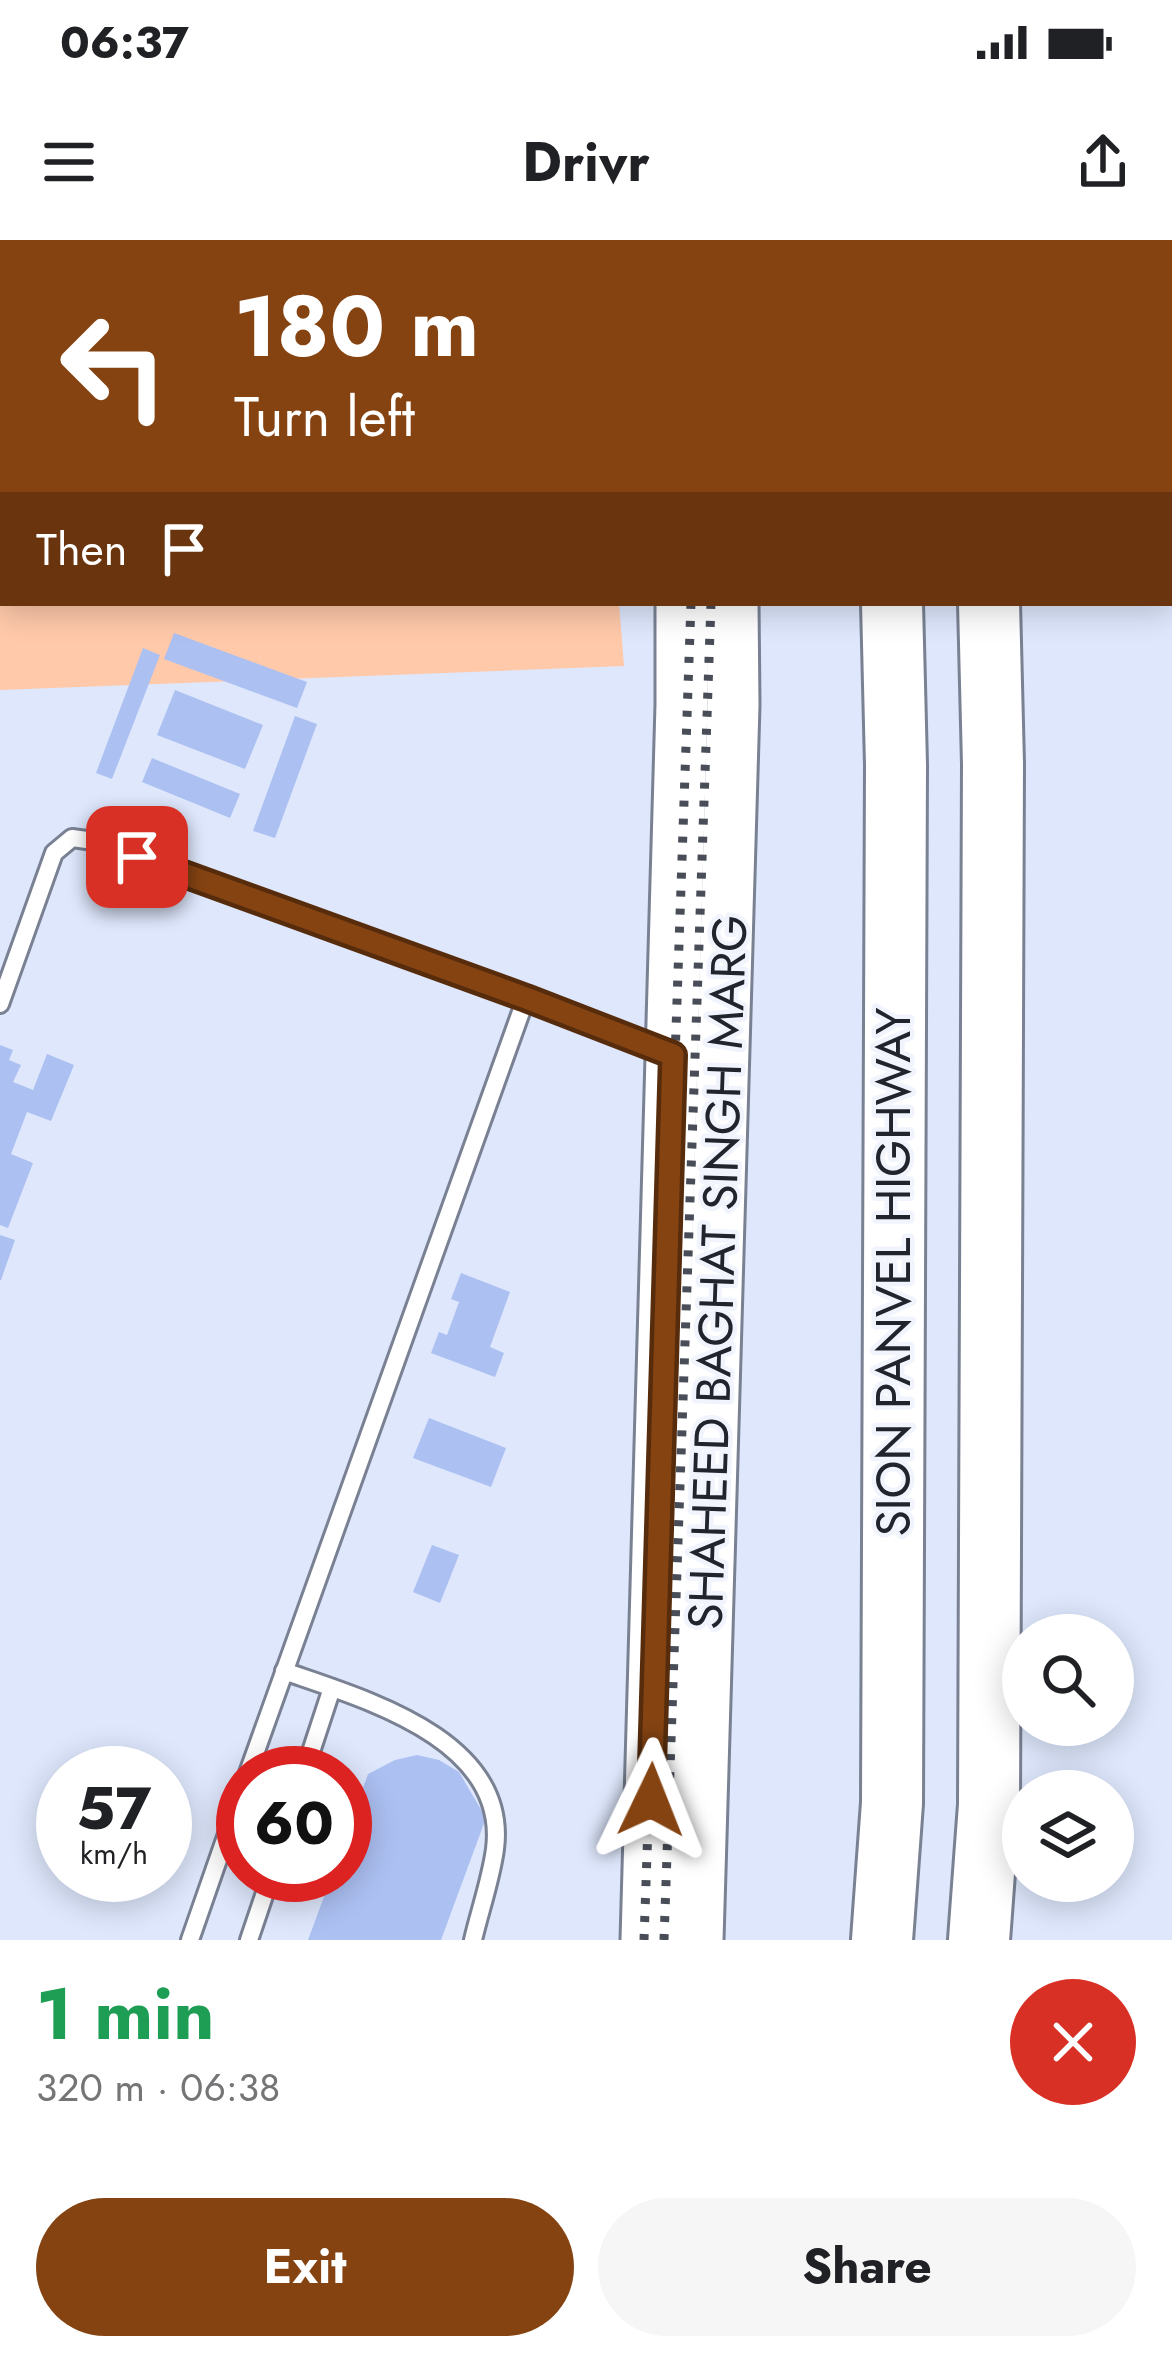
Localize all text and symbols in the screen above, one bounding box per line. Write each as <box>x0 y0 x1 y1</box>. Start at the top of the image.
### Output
text: 06:37 <box>60 10 189 75</box>
text: Drivr <box>522 123 650 201</box>
icon: menu <box>36 129 102 195</box>
icon: share <box>1070 129 1136 195</box>
text: 180 m <box>234 266 479 388</box>
icon: left <box>36 288 192 444</box>
text: Turn left <box>234 378 415 456</box>
icon: arrive <box>151 516 217 582</box>
text: Then <box>36 517 127 582</box>
pin <box>86 806 188 908</box>
icon: arrive <box>104 824 170 890</box>
street label: SHAHEED BAGHAT SINGH MARG <box>671 913 764 1631</box>
street label: SION PANVEL HIGHWAY <box>859 1007 928 1537</box>
map controls <box>1002 1614 1134 1902</box>
button: search <box>1002 1614 1134 1746</box>
position arrow <box>588 1737 714 1863</box>
speed limit sign: 60 <box>216 1746 372 1902</box>
text: 57 <box>77 1765 151 1852</box>
button: layers <box>1002 1770 1134 1902</box>
text: km/h <box>80 1832 148 1875</box>
text: 1 min <box>36 1962 215 2066</box>
button: close <box>1010 1979 1136 2105</box>
text: 320 m · 06:38 <box>36 2059 280 2116</box>
button: Exit <box>36 2198 574 2336</box>
button: Share <box>598 2198 1136 2336</box>

